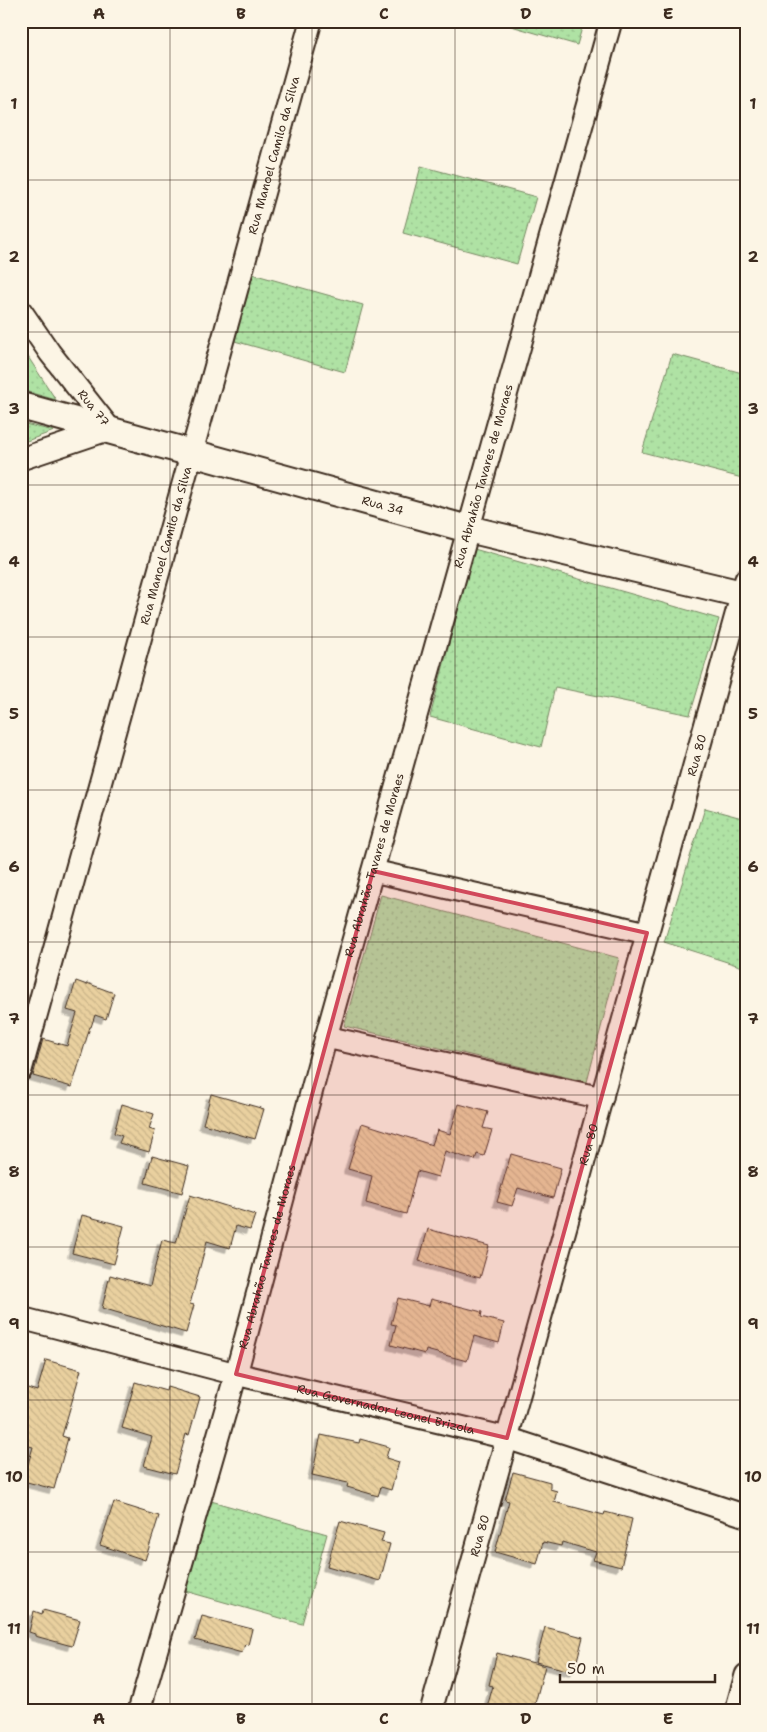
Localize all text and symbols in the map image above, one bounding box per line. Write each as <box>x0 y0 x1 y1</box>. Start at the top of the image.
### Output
text: A <box>93 3 105 24</box>
text: B <box>236 3 246 24</box>
text: C <box>379 3 389 24</box>
text: D <box>520 3 532 24</box>
text: E <box>663 3 673 24</box>
street label: Rua Manoel Camilo da Silva <box>244 74 304 236</box>
text: 1 <box>10 93 18 114</box>
text: 1 <box>749 93 757 114</box>
text: 2 <box>8 246 20 267</box>
text: 2 <box>747 246 759 267</box>
street label: Rua Abrahão Tavares de Moraes <box>450 382 517 570</box>
street label: Rua 77 <box>74 386 113 430</box>
text: 3 <box>8 398 20 419</box>
text: 3 <box>747 398 759 419</box>
street label: Rua Manoel Camilo da Silva <box>136 464 196 627</box>
street label: Rua 34 <box>360 492 405 519</box>
text: 4 <box>8 551 20 572</box>
text: 4 <box>747 551 759 572</box>
text: 5 <box>9 703 19 724</box>
text: 5 <box>748 703 758 724</box>
street label: Rua 80 <box>683 732 710 778</box>
street label: Rua Abrahão Tavares de Moraes <box>341 771 408 959</box>
text: 6 <box>8 856 20 877</box>
text: 6 <box>747 856 759 877</box>
text: 7 <box>8 1008 20 1029</box>
text: 7 <box>747 1008 759 1029</box>
street label: Rua 80 <box>575 1122 602 1167</box>
text: 8 <box>8 1161 20 1182</box>
text: 8 <box>747 1161 759 1182</box>
street label: Rua Abrahão Tavares de Moraes <box>235 1163 300 1351</box>
text: 9 <box>8 1313 20 1334</box>
text: 9 <box>747 1313 759 1334</box>
street label: Rua Governador Leonel Brizola <box>295 1381 477 1438</box>
text: 10 <box>5 1466 23 1487</box>
text: 10 <box>744 1466 762 1487</box>
street label: Rua 80 <box>466 1513 493 1558</box>
text: 11 <box>7 1618 21 1639</box>
text: 11 <box>746 1618 760 1639</box>
scale bar <box>560 1652 714 1684</box>
text: 50 m <box>567 1659 605 1679</box>
text: A <box>93 1708 105 1729</box>
text: B <box>236 1708 246 1729</box>
text: C <box>379 1708 389 1729</box>
text: D <box>520 1708 532 1729</box>
text: E <box>663 1708 673 1729</box>

